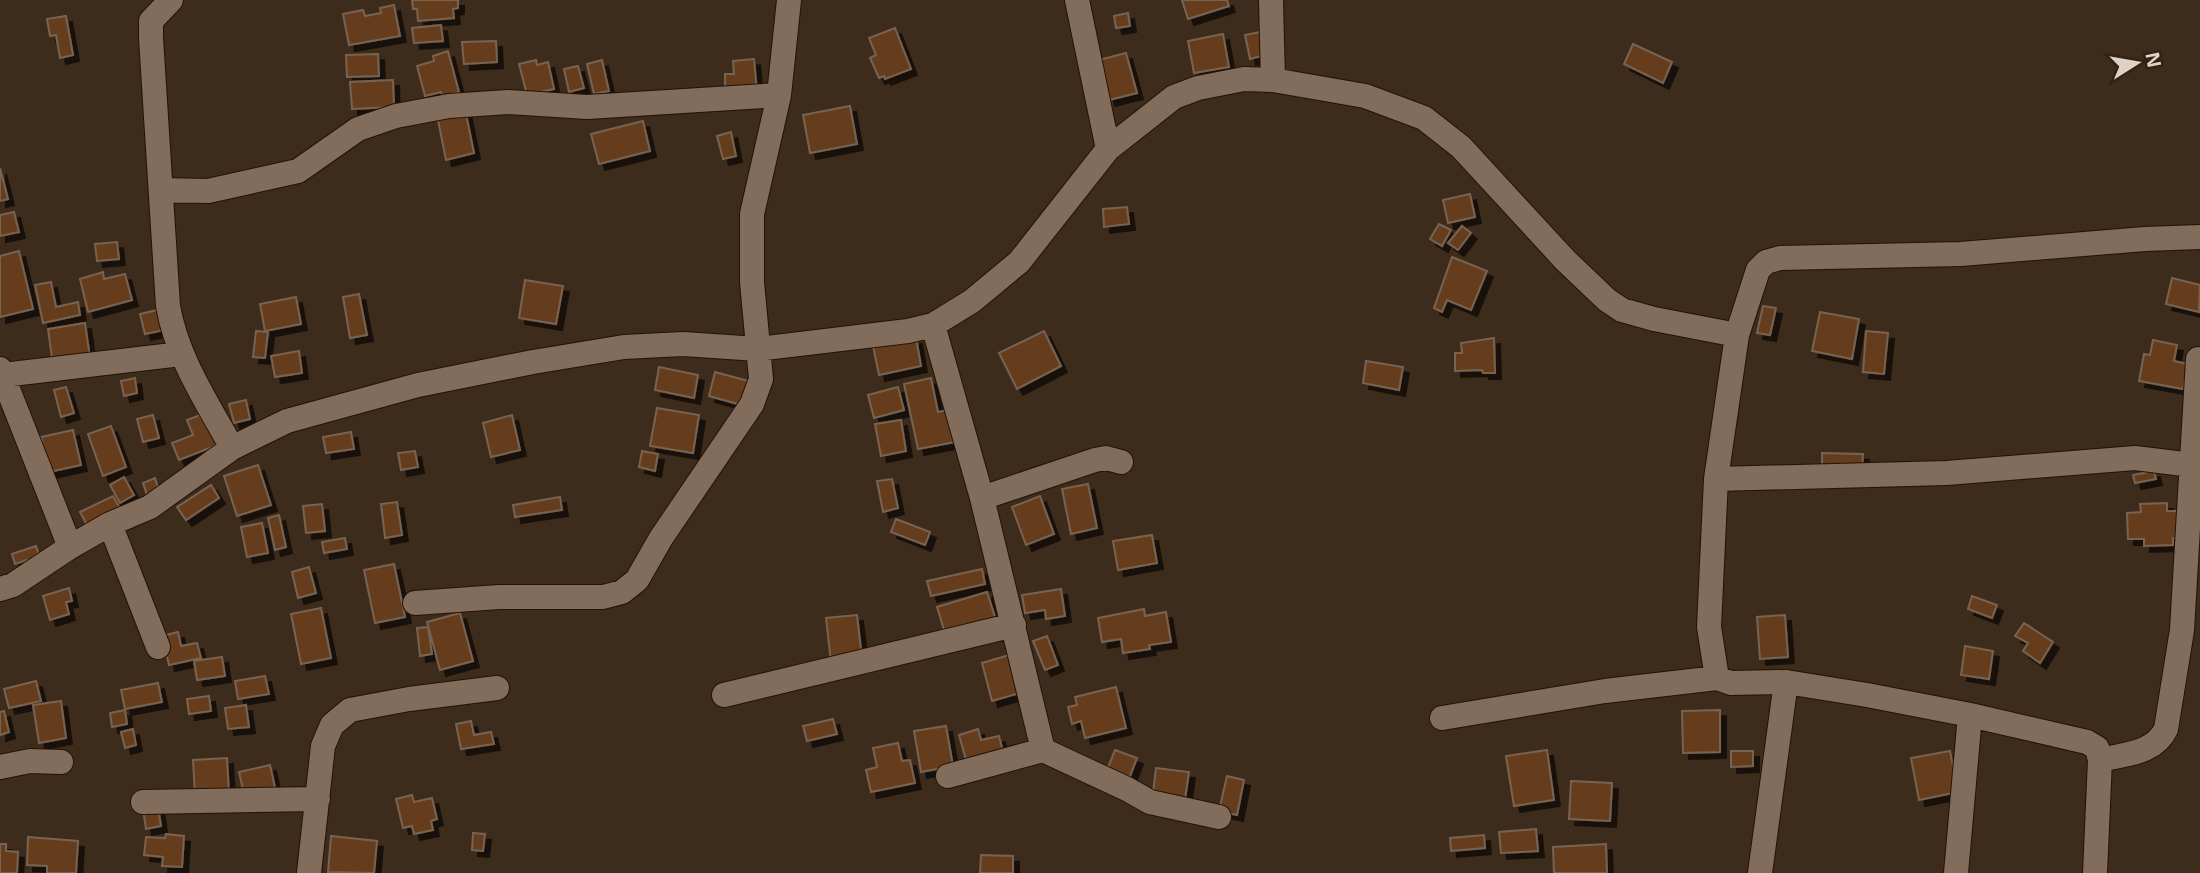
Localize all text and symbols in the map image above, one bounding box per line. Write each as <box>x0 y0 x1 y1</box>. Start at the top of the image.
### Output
north arrow <box>2102 28 2172 98</box>
text: N <box>2139 50 2168 70</box>

